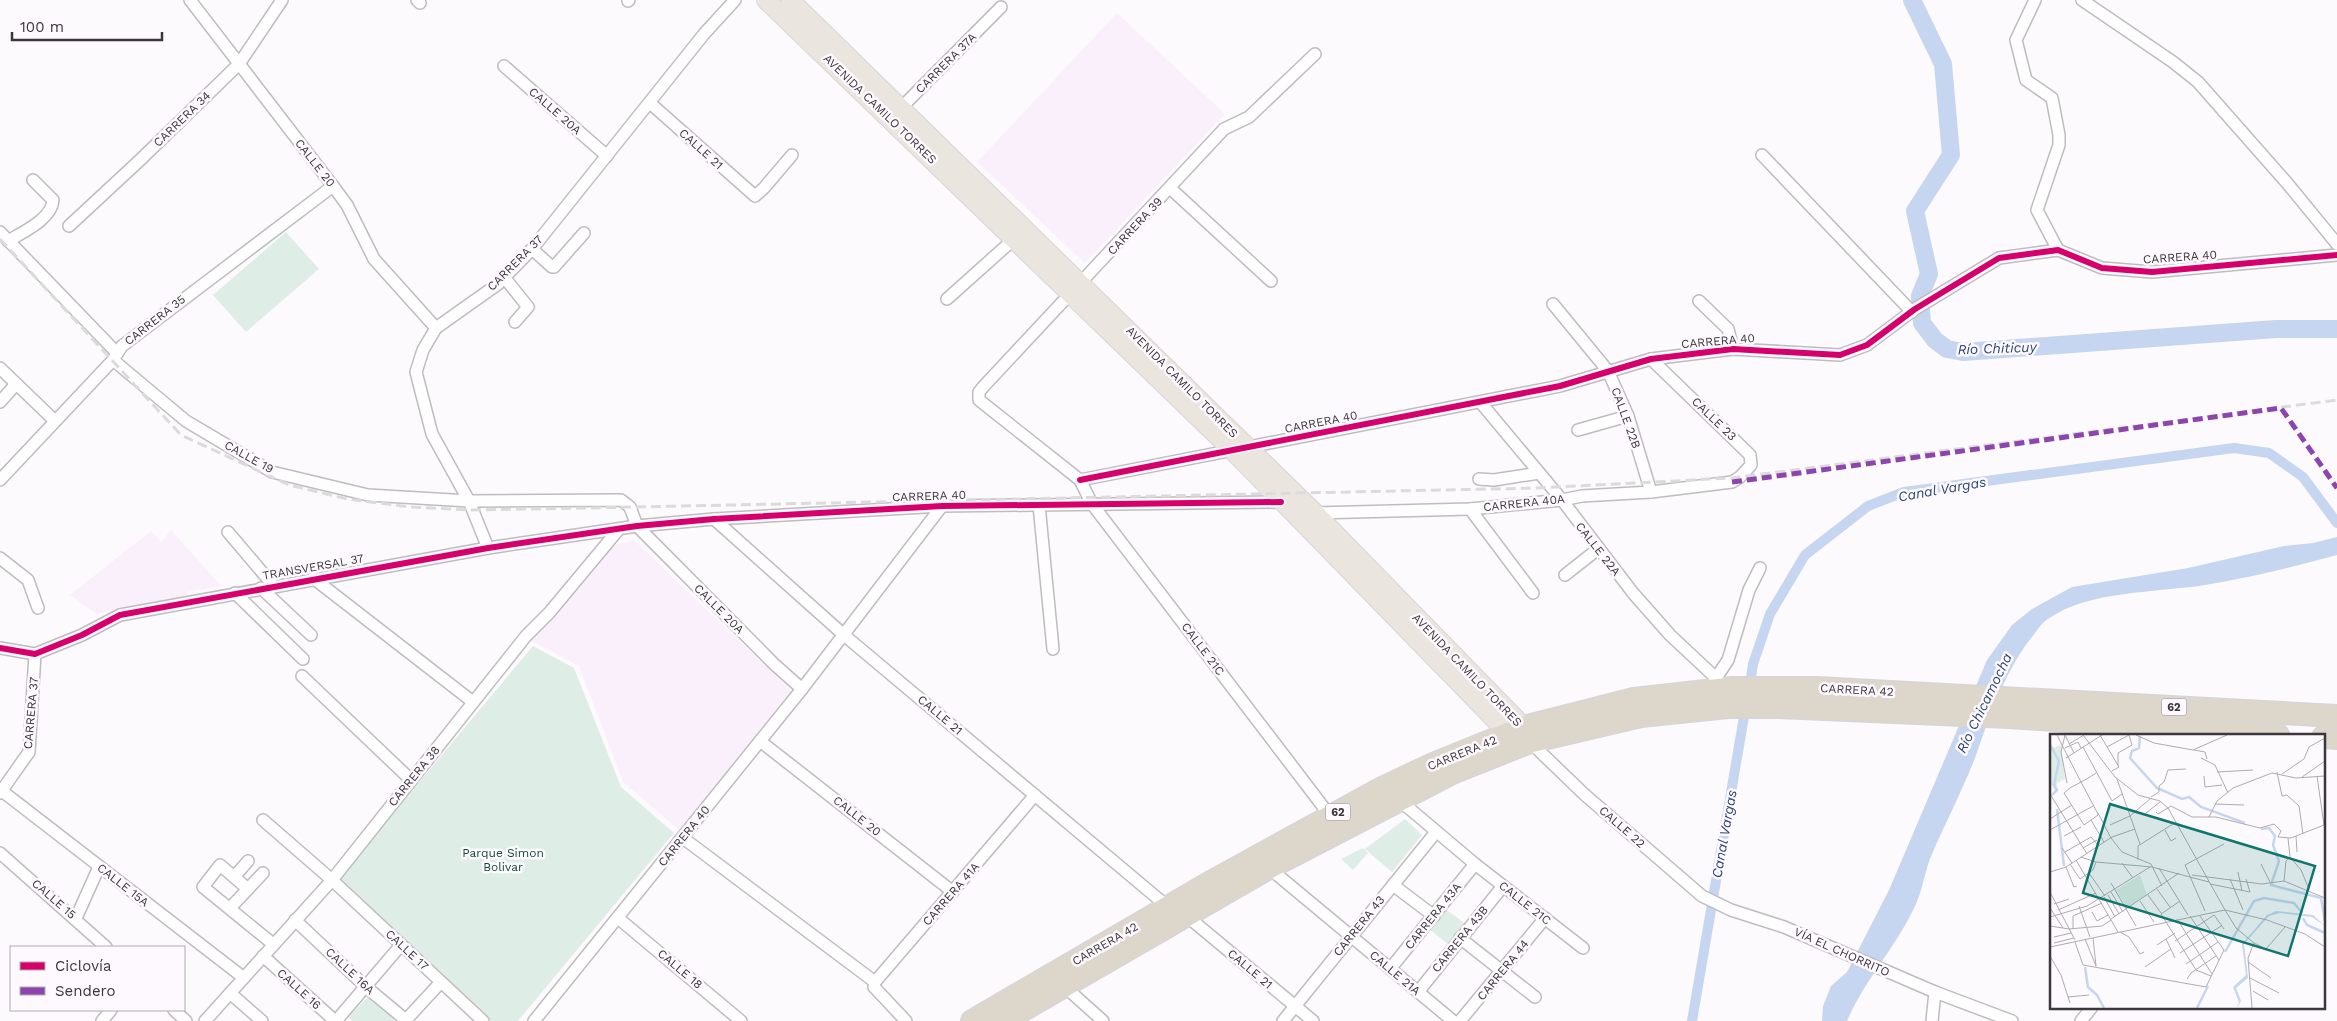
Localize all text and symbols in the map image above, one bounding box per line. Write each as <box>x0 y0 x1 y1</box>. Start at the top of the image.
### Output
scale bar <box>12 10 162 42</box>
text: 100 m <box>20 18 64 36</box>
street label: CARRERA 37A <box>913 30 979 96</box>
street label: AVENIDA CAMILO TORRES <box>821 51 939 167</box>
street label: CALLE 20A <box>526 85 584 138</box>
street label: CARRERA 34 <box>151 88 213 150</box>
street label: CALLE 21 <box>676 126 726 172</box>
street label: CALLE 20 <box>292 136 338 190</box>
street label: CARRERA 39 <box>1105 194 1165 258</box>
street label: CARRERA 37 <box>484 232 546 294</box>
street label: CARRERA 40 <box>2143 247 2217 267</box>
street label: CARRERA 35 <box>122 292 188 348</box>
street label: AVENIDA CAMILO TORRES <box>1123 323 1241 441</box>
street label: CARRERA 40 <box>1680 331 1756 351</box>
water label: Río Chiticuy <box>1957 339 2038 357</box>
street label: CALLE 22B <box>1608 385 1644 451</box>
street label: CALLE 23 <box>1689 394 1739 444</box>
street label: CARRERA 40 <box>1283 408 1359 436</box>
street label: CALLE 19 <box>222 438 276 476</box>
water label: Canal Vargas <box>1897 473 1987 505</box>
street label: CARRERA 40 <box>892 488 966 504</box>
street label: CARRERA 40A <box>1482 492 1566 514</box>
street label: CALLE 22A <box>1573 519 1623 579</box>
street label: TRANSVERSAL 37 <box>261 551 365 583</box>
street label: CALLE 20A <box>691 581 747 637</box>
street label: AVENIDA CAMILO TORRES <box>1409 611 1525 729</box>
street label: CALLE 21C <box>1179 620 1227 678</box>
water label: Río Chicamocha <box>1953 650 2015 755</box>
street label: CARRERA 37 <box>21 676 41 750</box>
street label: CARRERA 42 <box>1820 681 1894 699</box>
street label: CALLE 21 <box>915 692 965 738</box>
road number: 62 <box>2162 699 2186 716</box>
street label: CARRERA 42 <box>1425 733 1499 773</box>
inset map <box>2050 734 2324 1008</box>
street label: CARRERA 38 <box>385 743 443 809</box>
water label: Canal Vargas <box>1708 789 1740 879</box>
street label: CALLE 20 <box>830 793 884 839</box>
street label: CARRERA 40 <box>655 803 713 869</box>
street label: CALLE 22 <box>1596 803 1648 851</box>
road number: 62 <box>1326 804 1350 820</box>
park label: Parque Simon Bolivar <box>462 846 544 874</box>
street label: CARRERA 41A <box>920 860 982 928</box>
street label: CALLE 15A <box>94 861 152 910</box>
street label: CALLE 15 <box>29 876 79 922</box>
street label: CALLE 21C <box>1496 878 1554 928</box>
street label: CARRERA 43A <box>1402 880 1464 952</box>
street label: CARRERA 43 <box>1330 893 1388 959</box>
street label: CARRERA 43B <box>1429 903 1491 975</box>
street label: CARRERA 42 <box>1070 920 1140 968</box>
street label: VÍA EL CHORRITO <box>1792 925 1892 979</box>
street label: CALLE 17 <box>383 927 432 974</box>
street label: CARRERA 44 <box>1474 937 1532 1003</box>
street label: CALLE 16A <box>323 945 377 997</box>
legend <box>10 946 185 1011</box>
street label: CALLE 18 <box>655 946 705 992</box>
street label: CALLE 21 <box>1225 946 1275 992</box>
street label: CALLE 21A <box>1367 948 1423 998</box>
text: Ciclovía <box>55 957 112 975</box>
street label: CALLE 16 <box>274 966 324 1012</box>
text: Sendero <box>55 982 116 1000</box>

